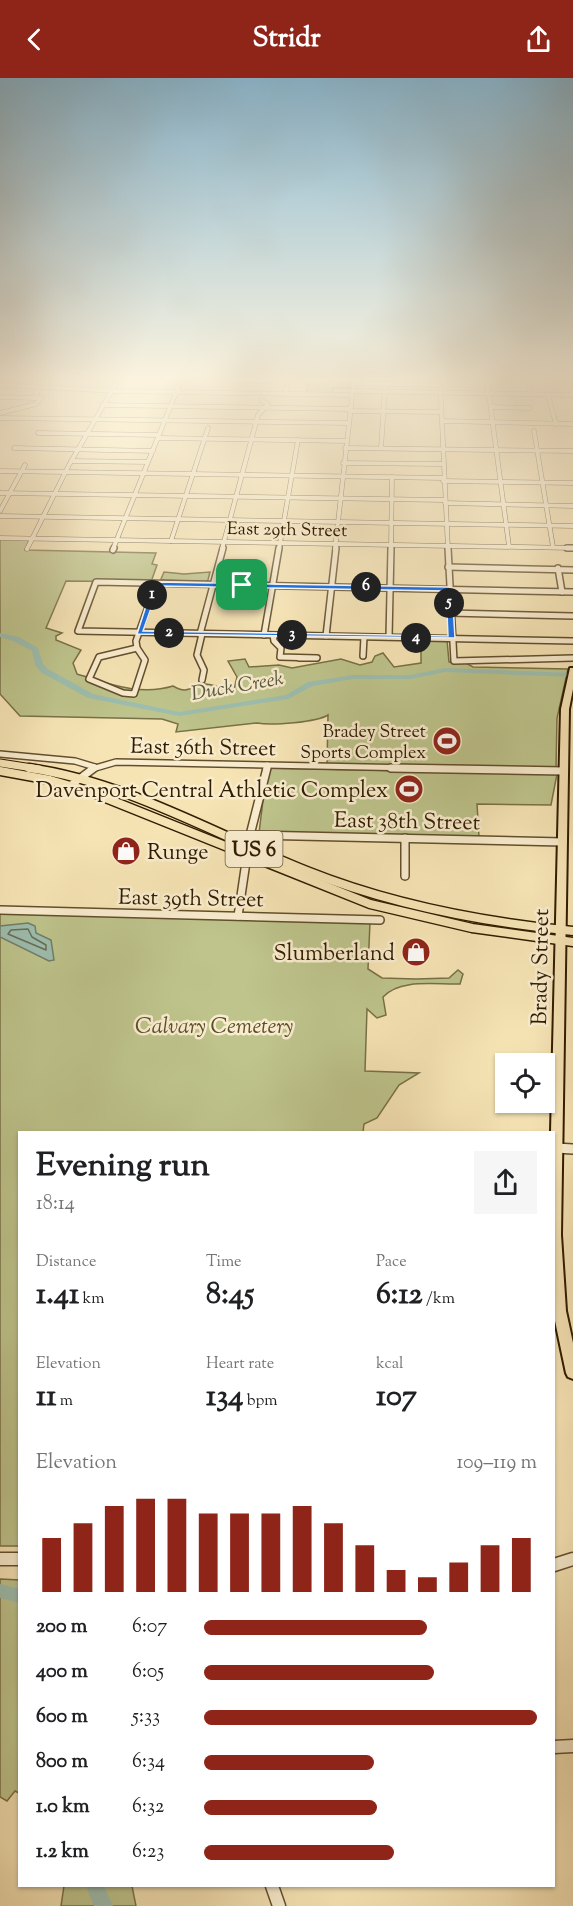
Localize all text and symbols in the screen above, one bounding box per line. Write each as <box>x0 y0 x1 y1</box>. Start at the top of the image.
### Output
text: Stridr <box>252 20 321 59</box>
icon: back <box>18 23 51 56</box>
icon: share <box>522 23 555 56</box>
street label: East 29th Street <box>227 517 347 545</box>
pin <box>216 559 267 610</box>
icon: arrive <box>225 568 258 601</box>
pin: 6 <box>351 572 381 602</box>
text: 6 <box>362 575 370 598</box>
pin: 1 <box>137 580 167 610</box>
text: 1 <box>149 583 155 606</box>
pin: 5 <box>434 588 464 618</box>
text: 5 <box>446 591 452 614</box>
pin: 2 <box>154 618 184 648</box>
pin: 3 <box>277 620 307 650</box>
text: 2 <box>165 621 173 644</box>
text: 3 <box>289 623 295 646</box>
pin: 4 <box>401 623 431 653</box>
text: 4 <box>412 626 420 649</box>
water label: Duck Creek <box>189 665 286 710</box>
place label: Bradey Street Sports Complex <box>300 720 426 767</box>
sports icon: Bradey Street Sports Complex <box>431 725 463 757</box>
street label: East 36th Street <box>130 732 277 766</box>
sports icon: Davenport Central Athletic Complex <box>393 773 425 805</box>
place label: Davenport Central Athletic Complex <box>36 776 388 808</box>
street label: East 38th Street <box>334 806 481 840</box>
road number: US 6 <box>226 831 282 867</box>
shop icon: Runge <box>110 835 142 867</box>
place label: Runge <box>147 838 209 870</box>
street label: East 39th Street <box>118 883 264 917</box>
street label: Brady Street <box>525 908 559 1026</box>
shop icon: Slumberland <box>400 936 432 968</box>
place label: Slumberland <box>273 939 395 971</box>
park label: Calvary Cemetery <box>135 1012 293 1044</box>
map controls <box>495 1053 555 1113</box>
button: locate <box>495 1053 555 1113</box>
text: Evening run <box>36 1143 210 1191</box>
button: share <box>474 1151 537 1214</box>
text: 18:14 <box>36 1190 75 1219</box>
text: Distance <box>36 1251 96 1274</box>
text: Time <box>206 1251 242 1274</box>
text: Pace <box>376 1251 407 1274</box>
text: 1.41 <box>36 1274 79 1317</box>
text: 8:45 <box>206 1274 254 1317</box>
text: 6:12 <box>376 1274 423 1317</box>
text: km <box>79 1288 104 1311</box>
text: /km <box>423 1288 455 1311</box>
text: Elevation <box>36 1353 101 1376</box>
text: Heart rate <box>206 1353 274 1376</box>
text: kcal <box>376 1353 404 1376</box>
text: 11 <box>36 1376 56 1419</box>
text: 134 <box>206 1376 243 1419</box>
text: 107 <box>376 1376 417 1419</box>
text: m <box>56 1390 73 1413</box>
text: bpm <box>243 1390 278 1413</box>
text: Elevation <box>36 1449 117 1478</box>
text: 109–119 m <box>456 1449 537 1478</box>
text: 200 m <box>36 1613 87 1642</box>
text: 6:07 <box>132 1613 167 1642</box>
text: 400 m <box>36 1658 88 1687</box>
text: 6:05 <box>132 1658 164 1687</box>
text: 600 m <box>36 1703 88 1732</box>
text: 5:33 <box>132 1703 160 1732</box>
text: 800 m <box>36 1748 88 1777</box>
text: 6:34 <box>132 1748 165 1777</box>
text: 1.0 km <box>36 1793 90 1822</box>
text: 6:32 <box>132 1793 164 1822</box>
text: 1.2 km <box>36 1838 89 1867</box>
text: 6:23 <box>132 1838 164 1867</box>

